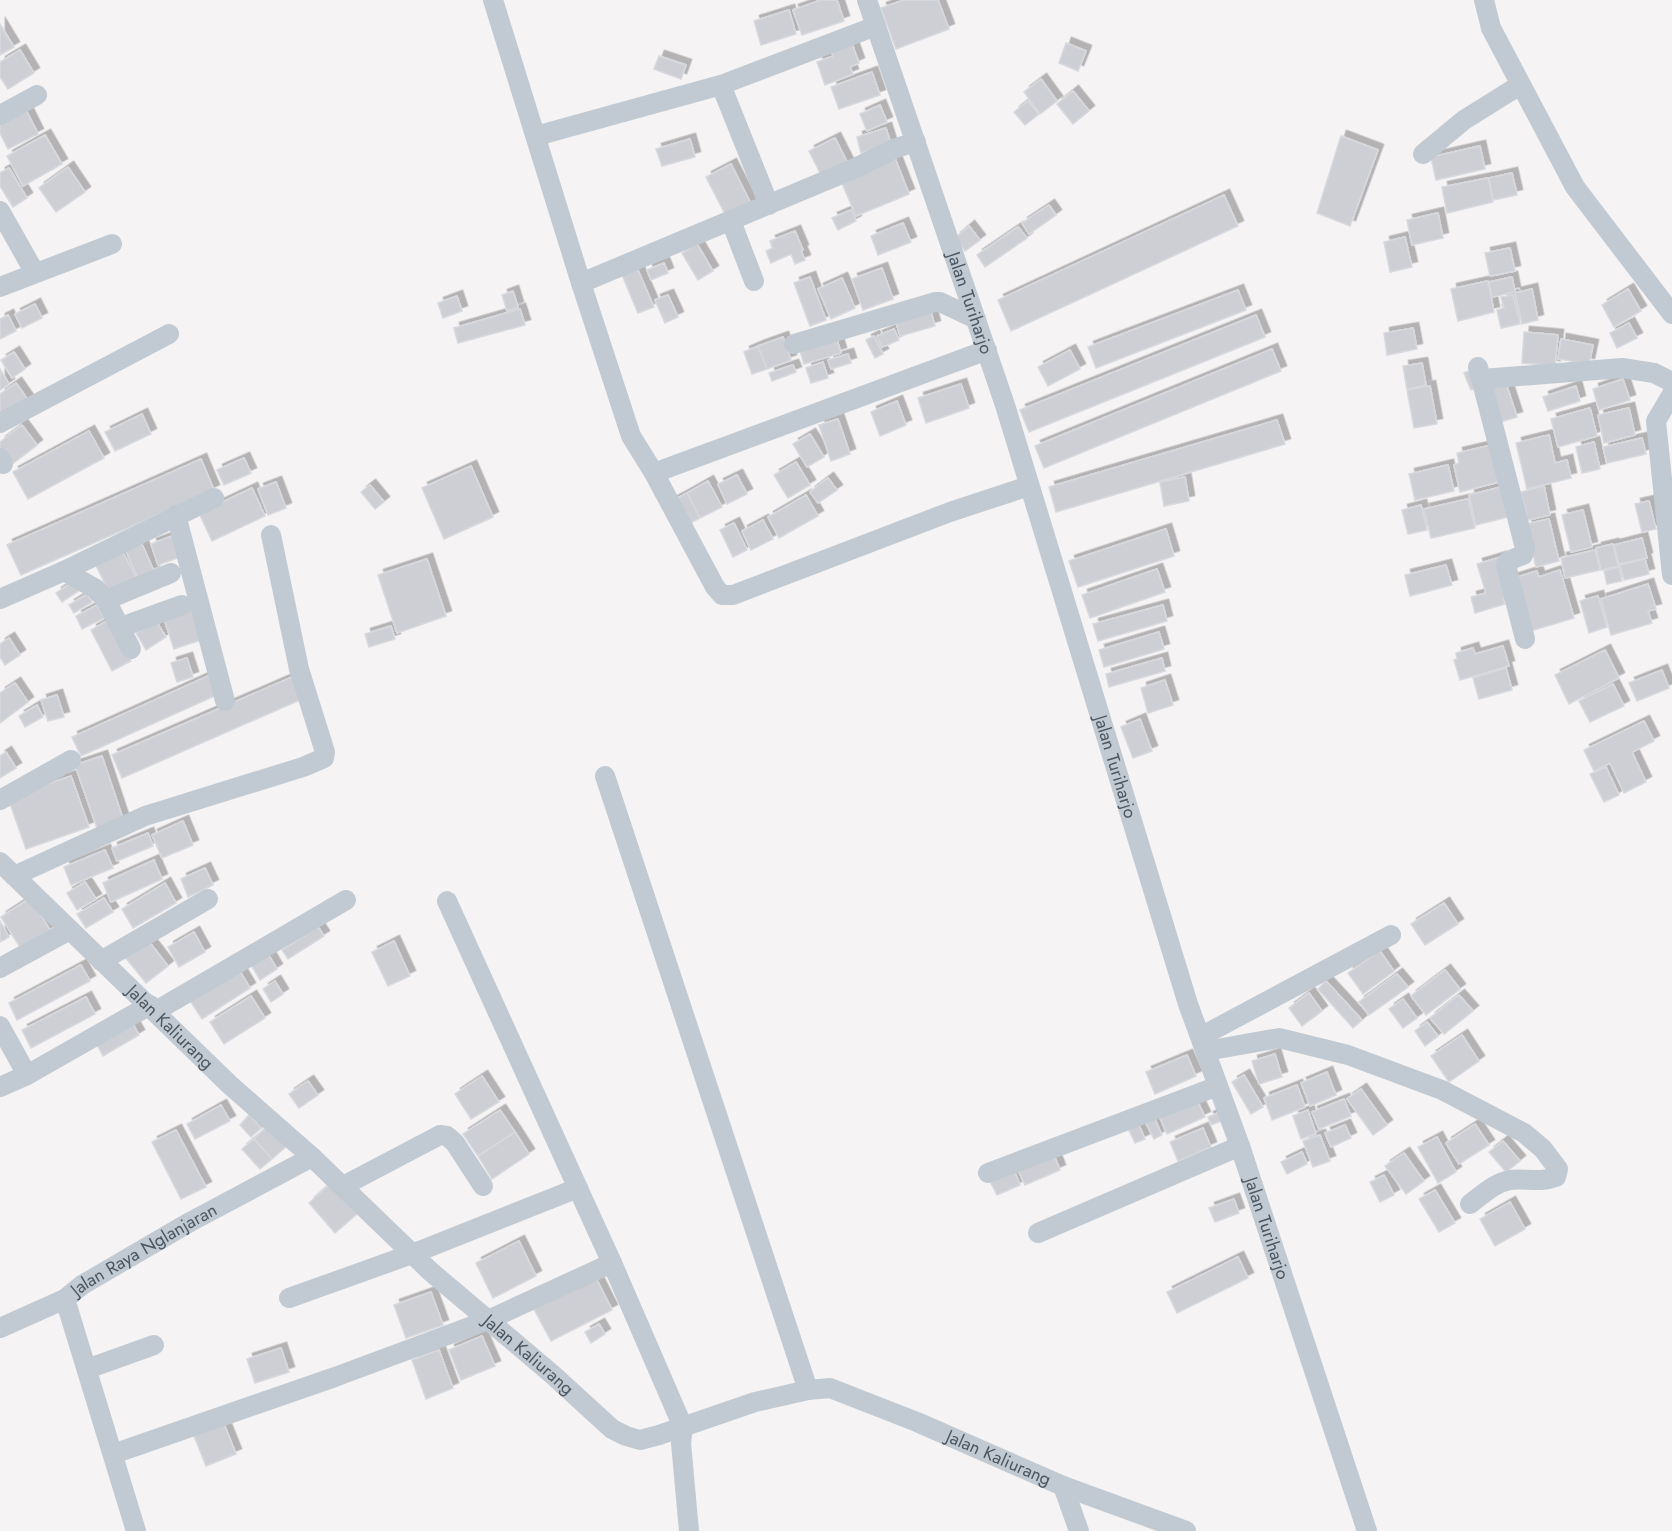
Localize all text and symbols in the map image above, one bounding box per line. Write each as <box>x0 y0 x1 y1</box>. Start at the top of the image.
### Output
street label: Jalan Turiharjo <box>940 246 1000 358</box>
street label: Jalan Turiharjo <box>1087 710 1144 822</box>
street label: Jalan Kaliurang <box>119 977 220 1075</box>
street label: Jalan Turiharjo <box>1237 1172 1296 1283</box>
street label: Jalan Raya Nglanjaran <box>63 1197 222 1303</box>
street label: Jalan Kaliurang <box>476 1307 580 1401</box>
street label: Jalan Kaliurang <box>940 1423 1055 1492</box>

